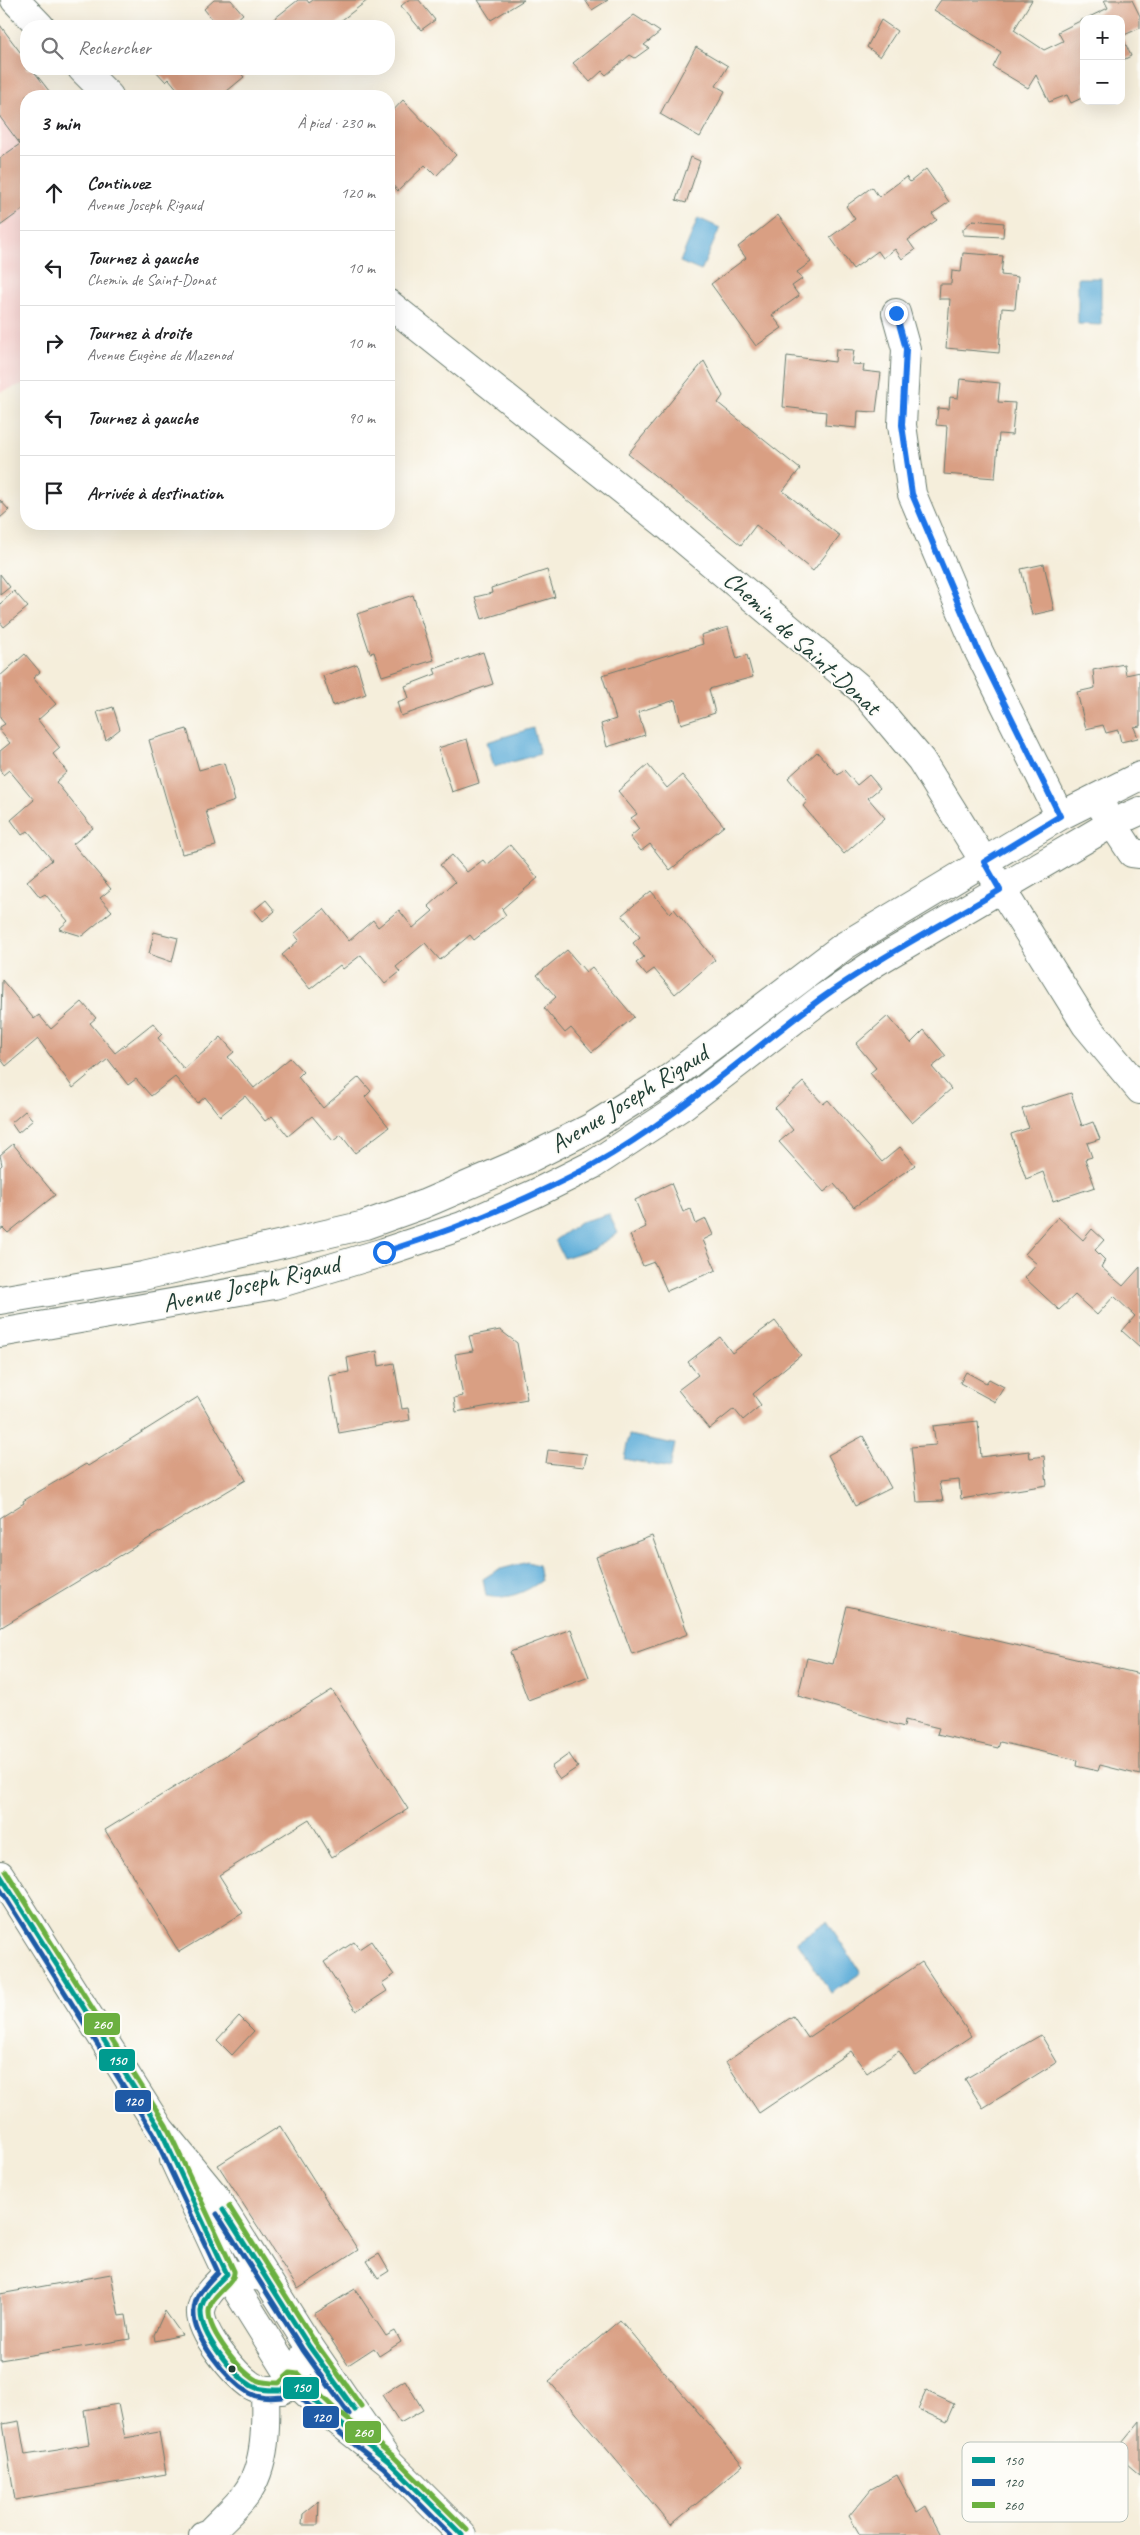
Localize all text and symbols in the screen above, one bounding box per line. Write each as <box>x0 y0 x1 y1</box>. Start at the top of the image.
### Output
map controls <box>1080 15 1125 105</box>
button: + <box>1080 15 1125 60</box>
search box <box>20 20 395 75</box>
icon: search <box>38 34 66 62</box>
text: Rechercher <box>78 36 151 60</box>
button: − <box>1080 60 1125 105</box>
text: 3 min <box>40 110 80 136</box>
text: À pied · 230 m <box>297 113 375 133</box>
text: Continuez <box>87 171 150 195</box>
icon: ahead <box>40 179 68 207</box>
text: 120 m <box>341 183 375 203</box>
text: Avenue Joseph Rigaud <box>87 195 202 215</box>
text: Tournez à gauche <box>87 246 198 270</box>
icon: left <box>40 254 68 282</box>
text: 10 m <box>348 258 375 278</box>
text: Chemin de Saint-Donat <box>87 270 216 290</box>
route end <box>885 302 908 325</box>
text: Tournez à droite <box>87 321 191 345</box>
icon: right <box>40 329 68 357</box>
text: 10 m <box>348 333 375 353</box>
text: Avenue Eugène de Mazenod <box>87 345 232 365</box>
icon: left <box>40 404 68 432</box>
text: Tournez à gauche <box>87 406 198 430</box>
text: 90 m <box>348 408 375 428</box>
icon: arrive <box>40 479 68 507</box>
text: Arrivée à destination <box>87 481 223 505</box>
street label: Chemin de Saint-Donat <box>717 564 889 724</box>
street label: Avenue Joseph Rigaud <box>544 1035 717 1160</box>
route start <box>373 1241 396 1264</box>
street label: Avenue Joseph Rigaud <box>160 1247 346 1320</box>
line badge: 260 <box>83 2012 121 2036</box>
text: 260 <box>92 2016 113 2033</box>
line badge: 150 <box>98 2048 136 2072</box>
text: 150 <box>108 2052 128 2069</box>
line badge: 120 <box>114 2089 152 2113</box>
text: 120 <box>124 2093 144 2110</box>
unlabelled marker <box>227 2364 237 2374</box>
line badge: 150 <box>282 2376 320 2400</box>
text: 150 <box>292 2379 312 2396</box>
line badge: 120 <box>302 2405 340 2429</box>
text: 120 <box>312 2409 332 2426</box>
line badge: 260 <box>344 2420 382 2444</box>
text: 260 <box>353 2424 374 2441</box>
legend <box>962 2442 1128 2522</box>
text: 150 <box>1004 2452 1025 2469</box>
text: 120 <box>1004 2474 1025 2491</box>
text: 260 <box>1004 2497 1025 2514</box>

